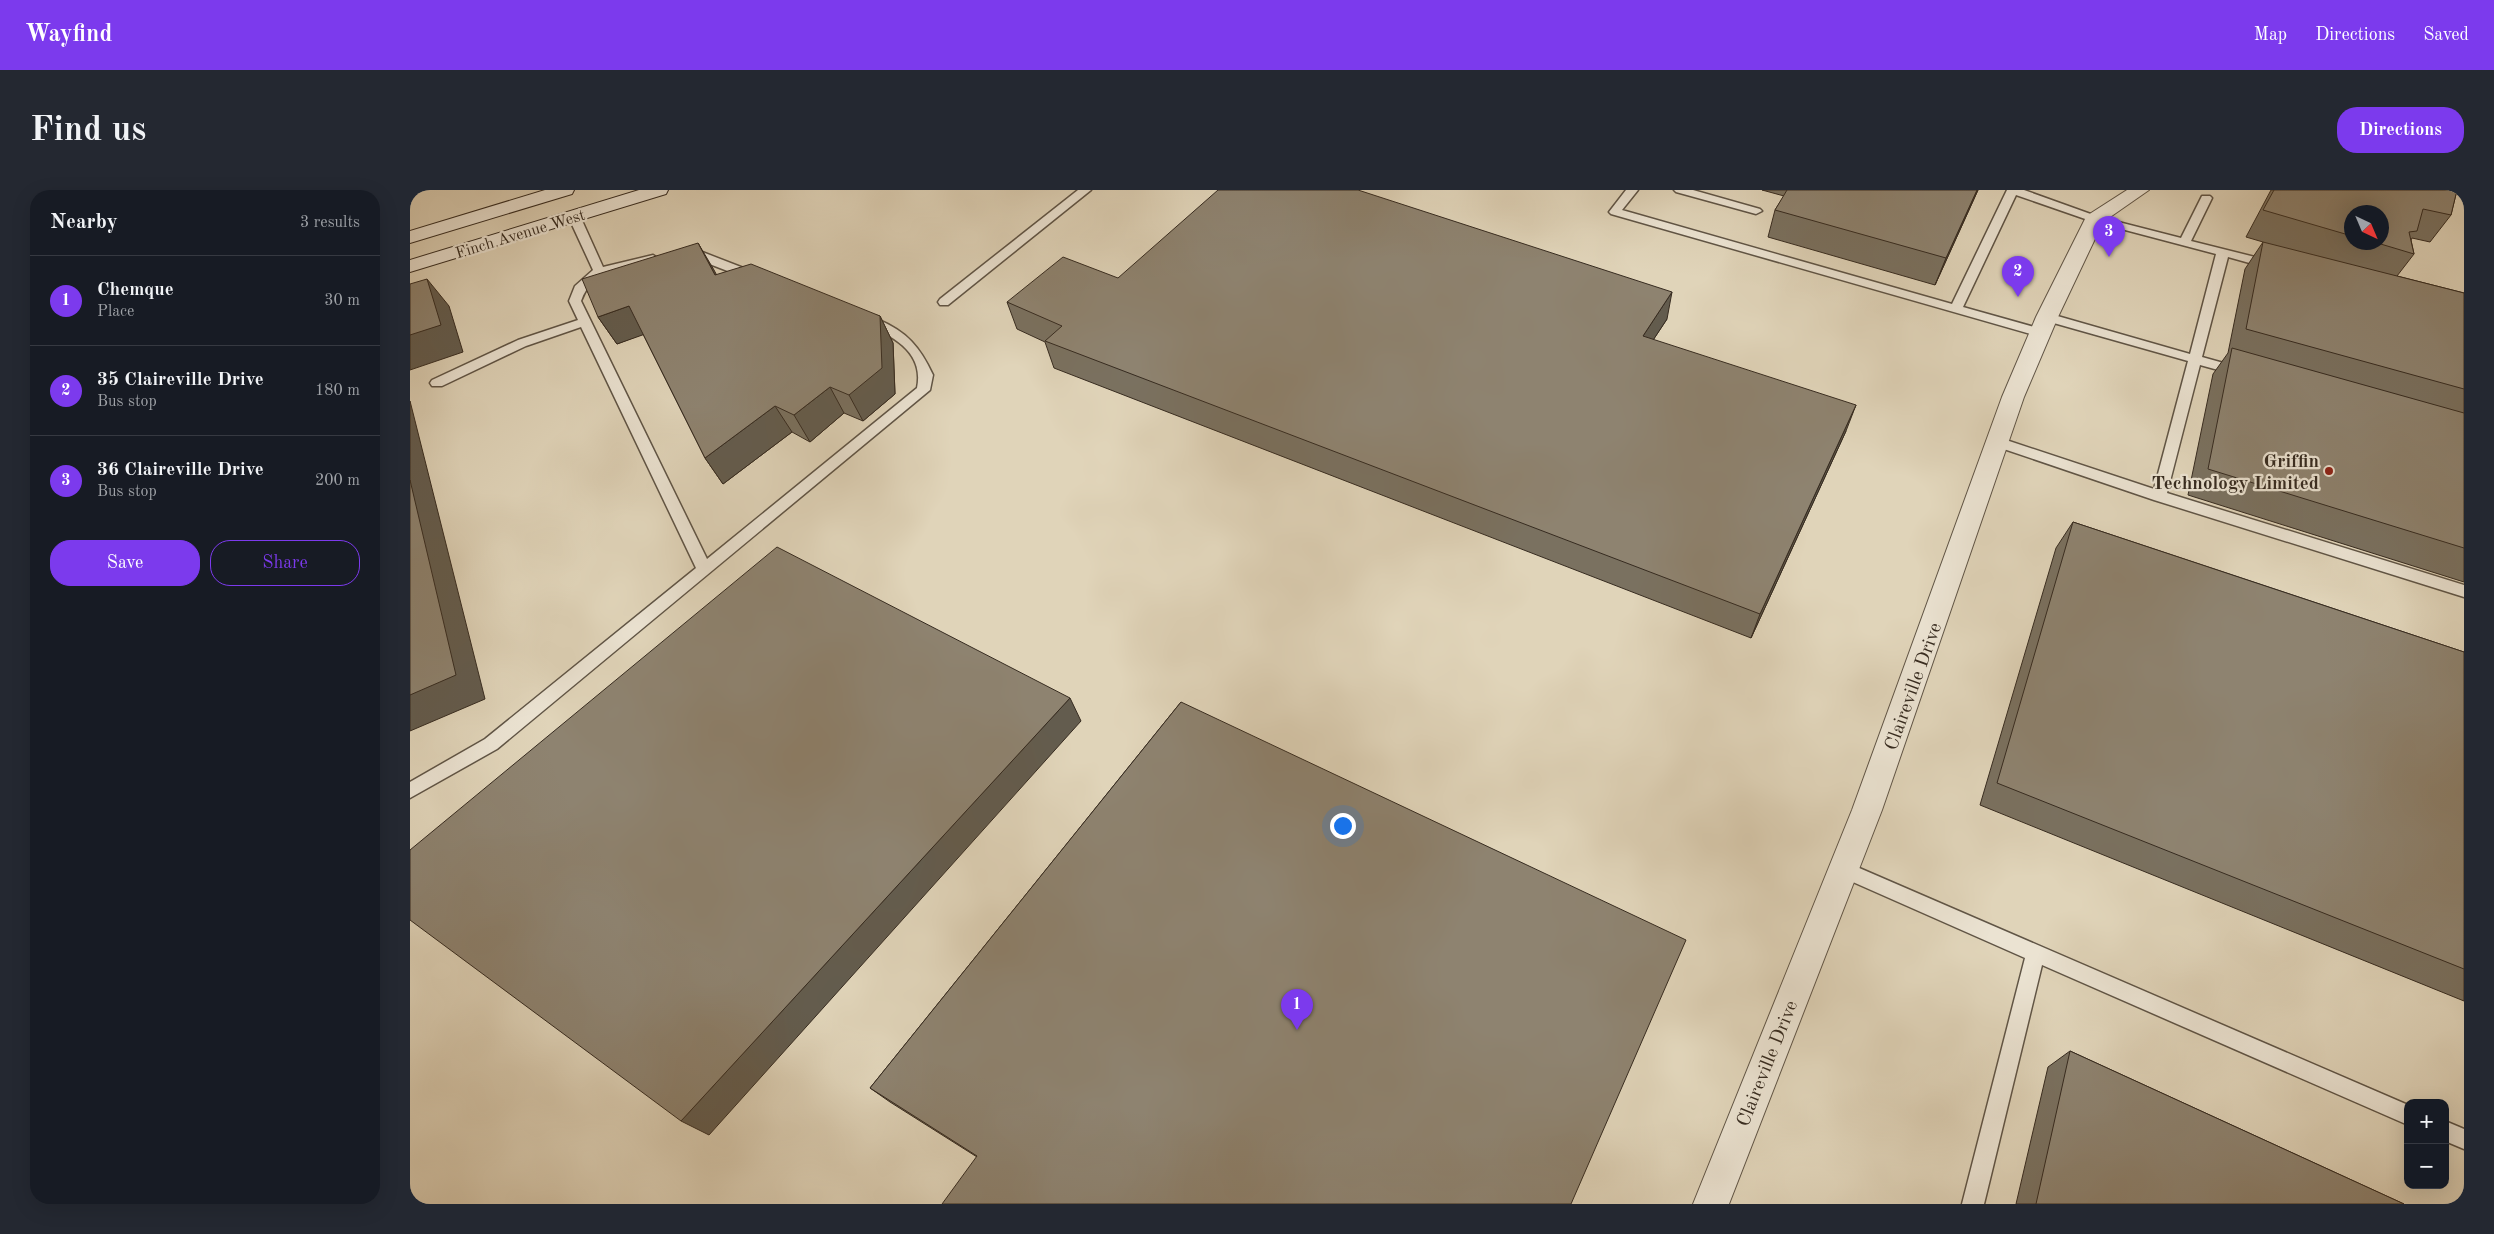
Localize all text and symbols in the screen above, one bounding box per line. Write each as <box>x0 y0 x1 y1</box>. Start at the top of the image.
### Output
text: Wayfind <box>25 23 112 47</box>
text: Map <box>2254 26 2287 44</box>
text: Directions <box>2315 26 2395 44</box>
text: Saved <box>2423 26 2469 44</box>
button: Directions <box>2337 107 2464 153</box>
text: Find us <box>30 113 146 148</box>
north arrow <box>2344 205 2389 250</box>
street label: Finch Avenue West <box>454 207 588 262</box>
text: Nearby <box>50 212 118 233</box>
text: 3 results <box>300 215 360 231</box>
pin: 3 <box>2093 216 2125 257</box>
pin: 2 <box>2002 256 2034 297</box>
text: Chemque <box>97 281 174 300</box>
text: 1 <box>61 293 71 309</box>
text: 30 m <box>324 293 360 309</box>
text: Place <box>97 304 134 320</box>
text: 35 Claireville Drive <box>97 371 264 390</box>
text: 2 <box>61 383 71 399</box>
text: 180 m <box>315 383 360 399</box>
text: Bus stop <box>97 394 157 410</box>
place label: Griffin Technology Limited <box>2151 453 2319 494</box>
text: 36 Claireville Drive <box>97 461 264 480</box>
marker: Griffin Technology Limited <box>2323 465 2335 477</box>
text: 3 <box>61 473 71 489</box>
text: 200 m <box>315 473 360 489</box>
text: Bus stop <box>97 484 157 500</box>
button: Save <box>50 540 200 586</box>
button: Share <box>210 540 360 586</box>
street label: Claireville Drive <box>1882 621 1946 753</box>
your location <box>1330 813 1356 839</box>
pin: 1 <box>1281 989 1313 1030</box>
street label: Claireville Drive <box>1734 998 1802 1130</box>
map controls <box>2404 1099 2449 1189</box>
button: + <box>2404 1099 2449 1144</box>
button: − <box>2404 1144 2449 1189</box>

